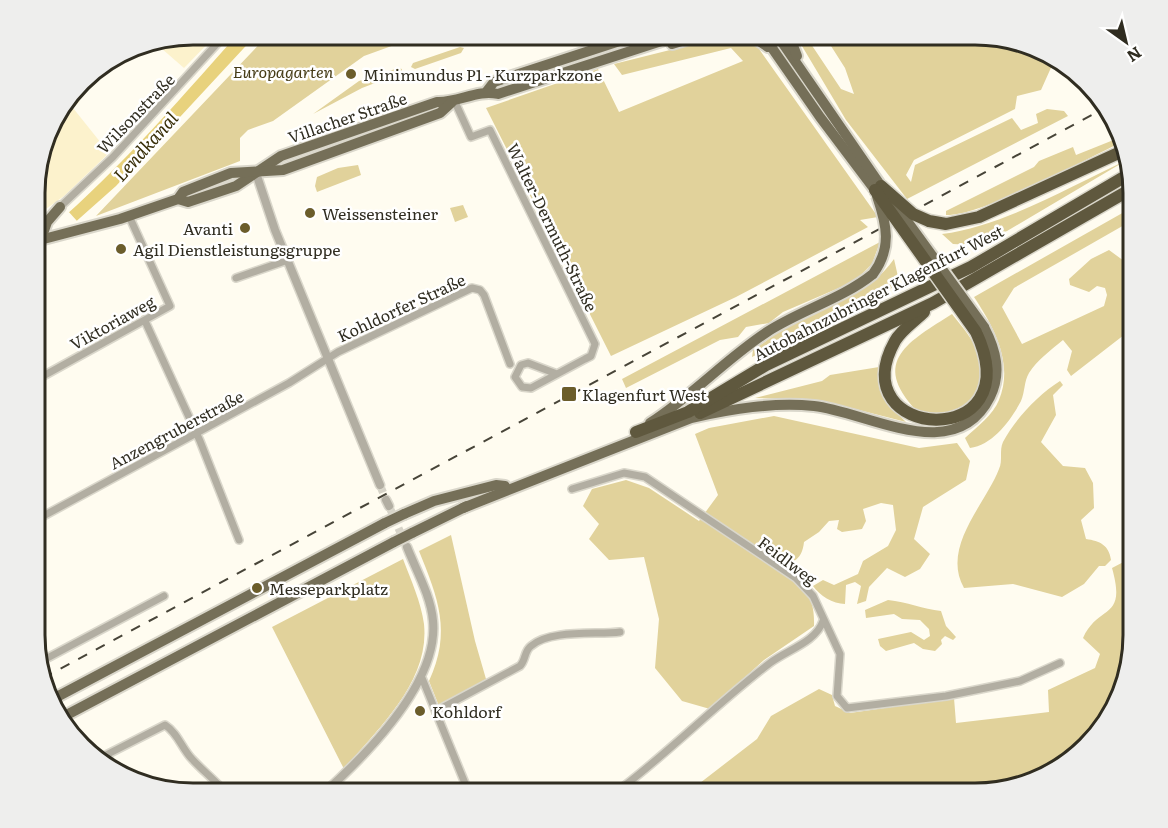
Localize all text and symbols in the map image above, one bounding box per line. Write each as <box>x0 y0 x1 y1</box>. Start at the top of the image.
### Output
north arrow <box>1096 12 1156 72</box>
text: N <box>1123 42 1147 69</box>
park label: Europagarten <box>233 59 334 83</box>
place label: Minimundus P1 - Kurzparkzone <box>363 62 602 86</box>
marker: Minimundus P1 - Kurzparkzone <box>344 67 358 81</box>
street label: Wilsonstraße <box>91 68 179 158</box>
street label: Villacher Straße <box>284 85 410 149</box>
water label: Lendkanal <box>106 104 184 187</box>
street label: Walter-Dermuth-Straße <box>502 139 604 315</box>
place label: Weissensteiner <box>322 201 438 225</box>
marker: Weissensteiner <box>303 206 317 220</box>
place label: Avanti <box>183 216 233 240</box>
street label: Autobahnzubringer Klagenfurt West <box>749 218 1008 366</box>
marker: Avanti <box>238 221 252 235</box>
place label: Agil Dienstleistungsgruppe <box>133 237 341 261</box>
marker: Agil Dienstleistungsgruppe <box>114 242 128 256</box>
street label: Kohldorfer Straße <box>333 267 469 347</box>
street label: Viktoriaweg <box>65 289 159 355</box>
place label: Klagenfurt West <box>582 382 707 406</box>
street label: Anzengruberstraße <box>105 383 247 475</box>
marker: Klagenfurt West <box>560 385 578 403</box>
street label: Feidlweg <box>753 530 823 590</box>
place label: Messeparkplatz <box>269 576 388 600</box>
marker: Messeparkplatz <box>250 581 264 595</box>
place label: Kohldorf <box>432 699 503 723</box>
marker: Kohldorf <box>413 704 427 718</box>

